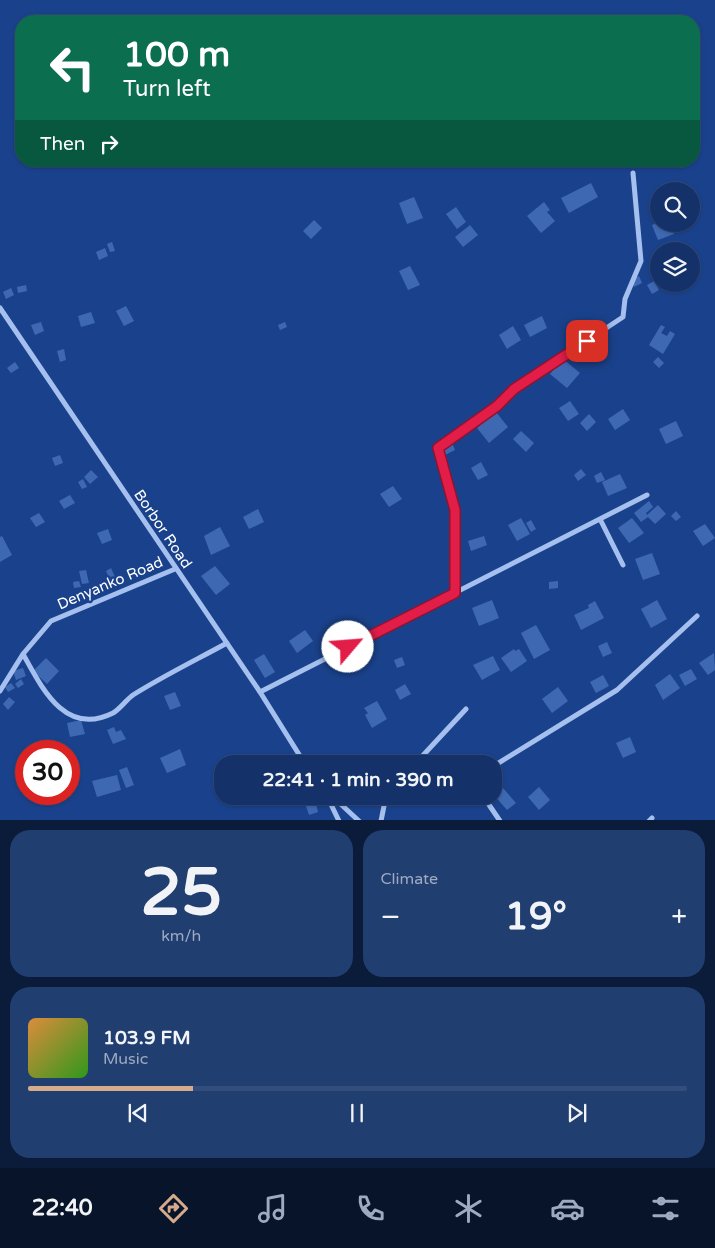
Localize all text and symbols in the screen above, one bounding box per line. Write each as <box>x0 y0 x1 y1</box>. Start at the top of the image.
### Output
text: 100 m <box>123 34 230 76</box>
icon: left <box>40 35 105 100</box>
text: Turn left <box>123 76 211 102</box>
icon: right <box>95 130 123 158</box>
text: Then <box>40 133 85 155</box>
map controls <box>650 182 700 292</box>
button: search <box>650 182 700 232</box>
button: layers <box>650 242 700 292</box>
pin <box>566 320 608 362</box>
icon: arrive <box>573 327 601 355</box>
street label: Borbor Road <box>130 486 196 572</box>
street label: Denyanko Road <box>55 553 165 613</box>
position arrow <box>321 620 373 672</box>
speed limit sign: 30 <box>15 740 80 805</box>
text: 22:41 · 1 min · 390 m <box>262 769 454 791</box>
text: 25 <box>140 854 222 933</box>
text: Climate <box>381 869 438 889</box>
text: 19° <box>505 894 567 940</box>
text: − <box>381 900 400 934</box>
text: + <box>671 900 687 934</box>
text: km/h <box>161 926 201 946</box>
text: 103.9 FM <box>103 1027 191 1049</box>
text: Music <box>103 1049 148 1069</box>
icon: previous <box>124 1099 152 1127</box>
icon: pause <box>343 1099 371 1127</box>
icon: next <box>563 1099 591 1127</box>
icon: directions <box>156 1191 191 1226</box>
icon: music <box>255 1191 290 1226</box>
icon: phone <box>353 1191 388 1226</box>
icon: climate <box>451 1191 486 1226</box>
icon: car <box>550 1191 585 1226</box>
icon: filters <box>648 1191 683 1226</box>
text: 22:40 <box>32 1195 93 1221</box>

